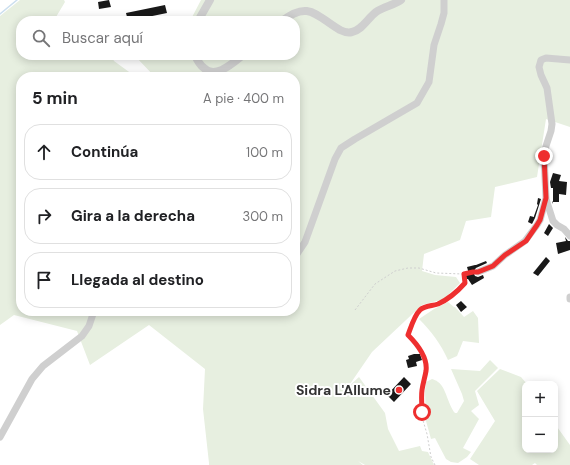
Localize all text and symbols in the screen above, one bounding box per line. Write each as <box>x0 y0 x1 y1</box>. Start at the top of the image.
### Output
search box <box>16 16 300 60</box>
icon: search <box>30 27 52 49</box>
text: Buscar aquí <box>62 28 143 48</box>
text: 5 min <box>32 87 78 109</box>
text: A pie · 400 m <box>203 90 284 107</box>
icon: ahead <box>33 141 55 163</box>
text: Continúa <box>71 142 138 162</box>
text: 100 m <box>246 144 283 161</box>
route end <box>535 147 553 165</box>
icon: right <box>33 205 55 227</box>
text: Gira a la derecha <box>71 206 195 226</box>
text: 300 m <box>242 208 283 225</box>
icon: arrive <box>33 269 55 291</box>
text: Llegada al destino <box>71 270 204 290</box>
place label: Sidra L'Allume <box>296 381 391 399</box>
map controls <box>522 381 558 453</box>
button: + <box>522 381 558 417</box>
marker: Sidra L'Allume <box>394 385 404 395</box>
route start <box>413 403 431 421</box>
button: − <box>522 417 558 453</box>

